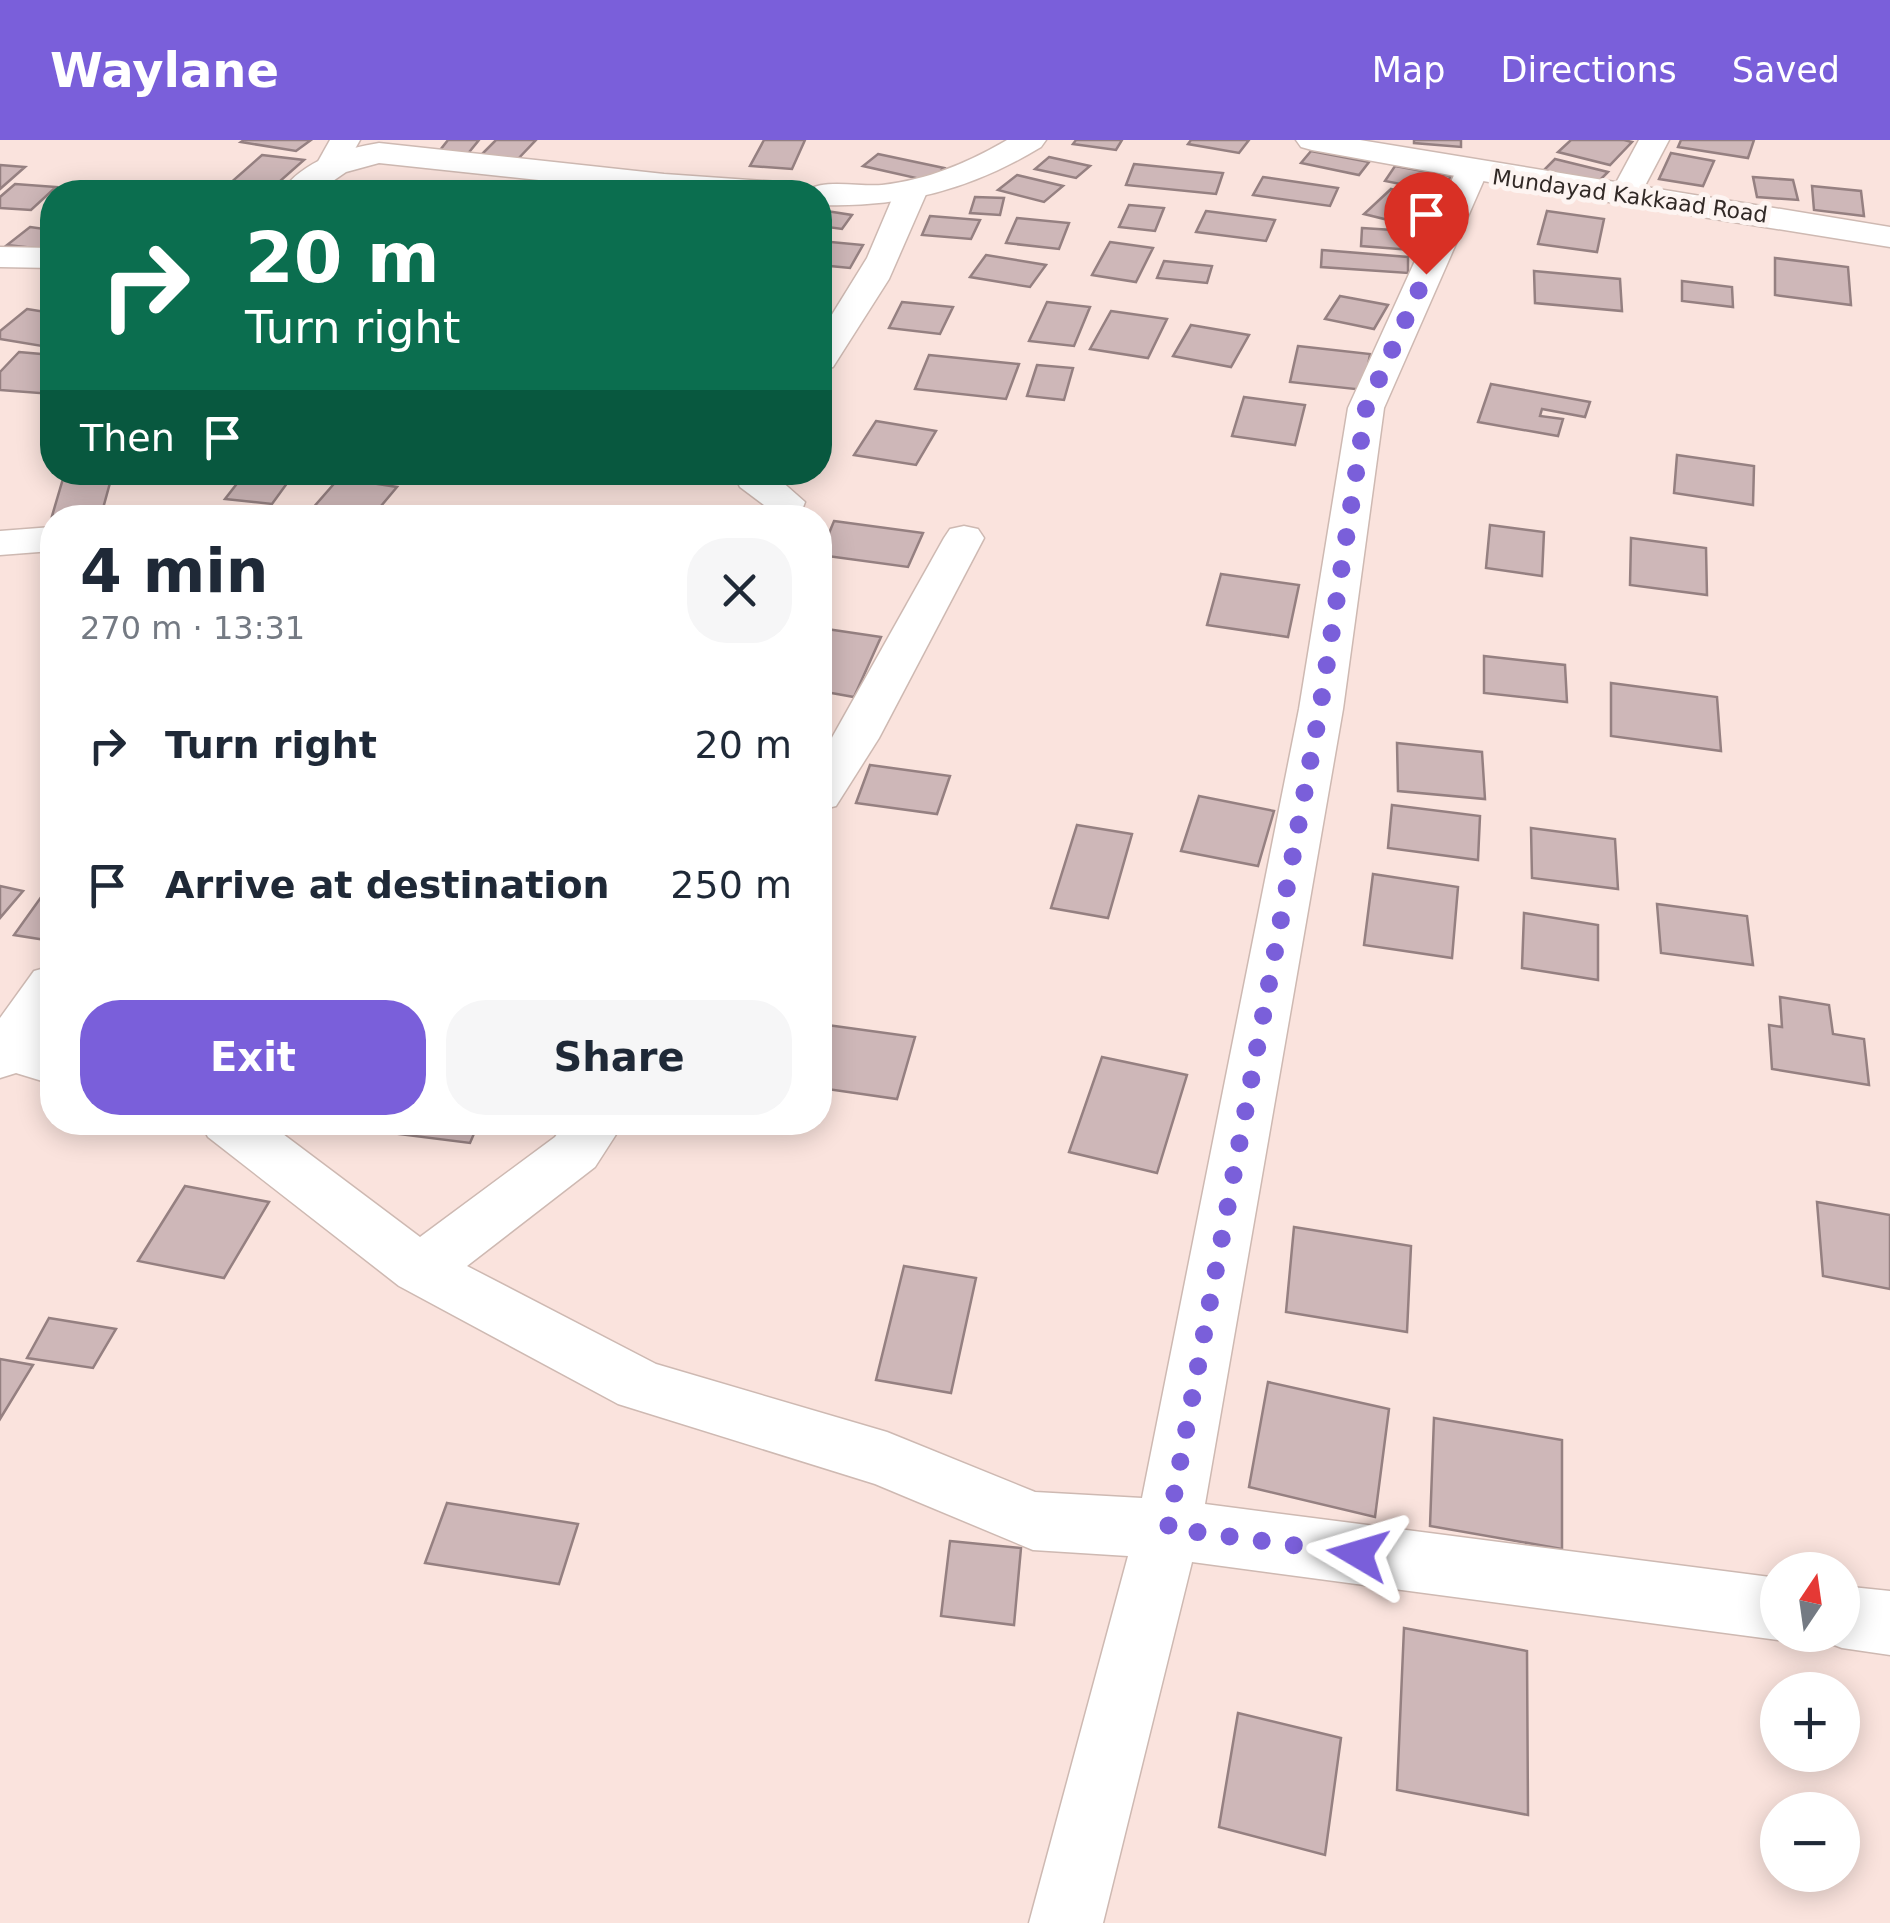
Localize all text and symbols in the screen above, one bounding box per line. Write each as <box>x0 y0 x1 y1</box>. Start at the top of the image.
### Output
text: Waylane <box>50 42 279 98</box>
text: Map <box>1372 50 1446 90</box>
text: Directions <box>1501 50 1677 90</box>
text: Saved <box>1732 50 1840 90</box>
street label: Mundayad Kakkaad Road <box>1491 164 1769 228</box>
pin <box>1384 172 1469 275</box>
icon: arrive <box>1399 187 1454 242</box>
text: 20 m <box>245 217 440 299</box>
icon: right <box>80 220 210 350</box>
text: Turn right <box>245 301 460 354</box>
icon: arrive <box>195 410 250 465</box>
text: Then <box>80 416 175 460</box>
text: 4 min <box>80 536 268 606</box>
button: close <box>687 538 792 643</box>
text: 270 m · 13:31 <box>80 609 305 647</box>
icon: right <box>80 718 135 773</box>
text: Turn right <box>165 723 377 767</box>
text: 20 m <box>695 723 792 767</box>
icon: arrive <box>80 858 135 913</box>
text: Arrive at destination <box>165 863 610 907</box>
text: 250 m <box>670 863 792 907</box>
button: Exit <box>80 1000 426 1115</box>
button: Share <box>446 1000 792 1115</box>
position arrow <box>1306 1502 1410 1606</box>
north arrow <box>1760 1552 1860 1652</box>
map controls <box>1760 1552 1860 1892</box>
button: + <box>1760 1672 1860 1772</box>
button: − <box>1760 1792 1860 1892</box>

